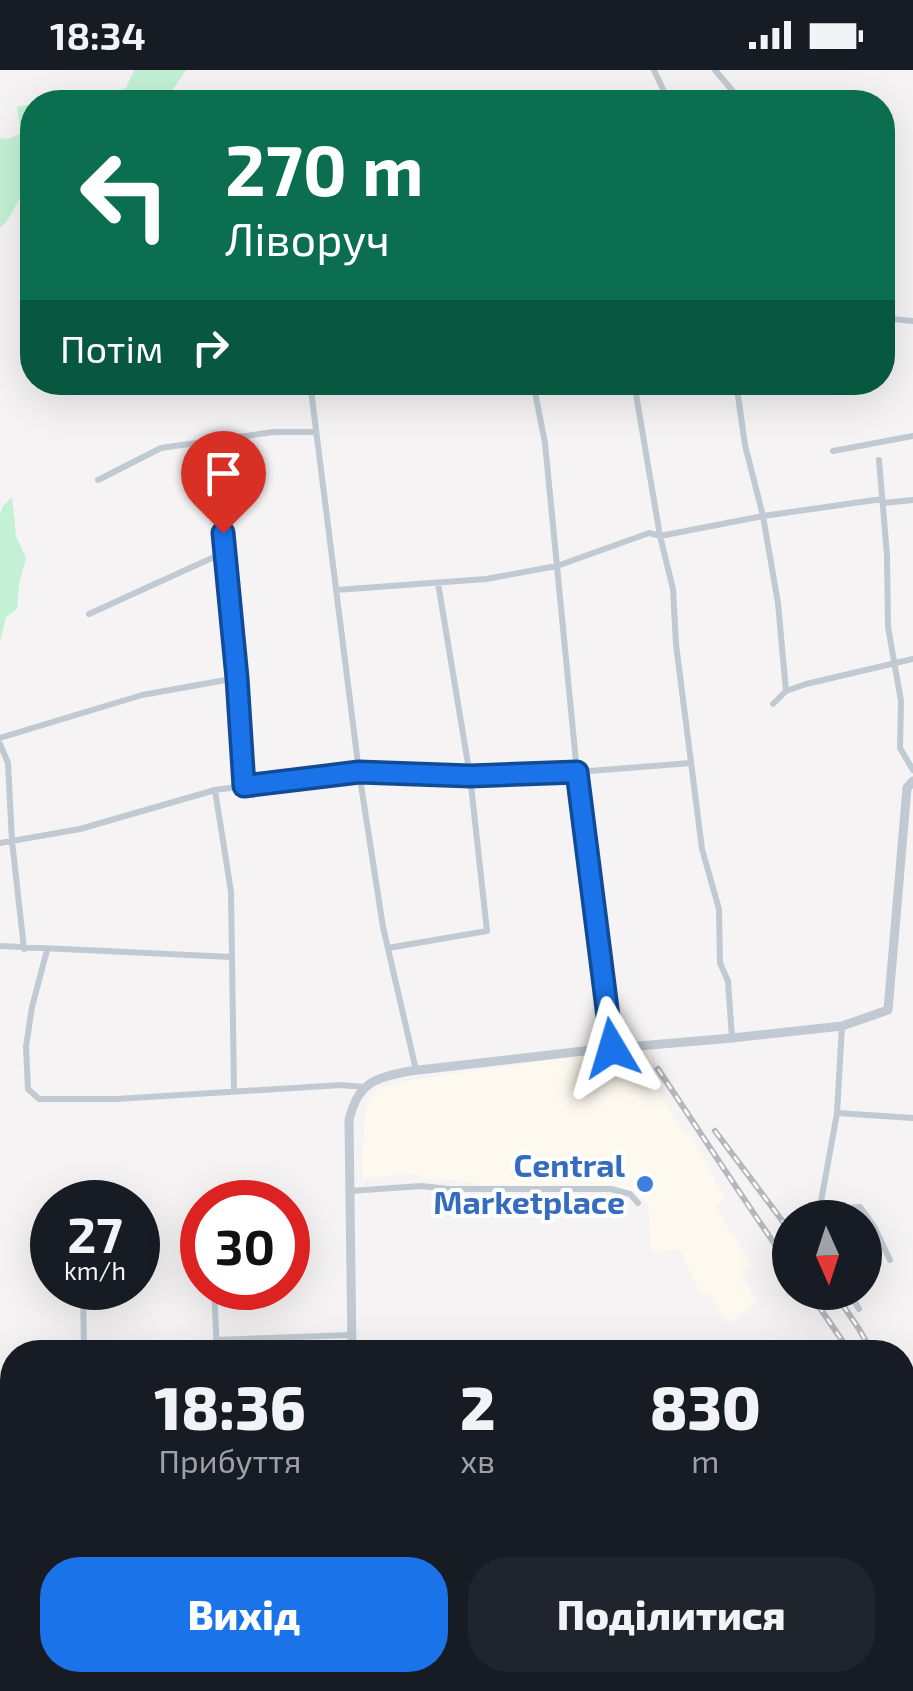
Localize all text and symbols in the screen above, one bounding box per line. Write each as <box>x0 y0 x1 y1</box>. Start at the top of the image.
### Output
text: 18:34 <box>50 12 146 58</box>
text: 270 m <box>225 126 424 210</box>
icon: left <box>60 130 190 260</box>
text: Ліворуч <box>225 211 390 265</box>
icon: right <box>183 320 238 375</box>
text: Потім <box>60 325 163 371</box>
pin <box>181 431 266 534</box>
icon: arrive <box>196 446 251 501</box>
position arrow <box>560 996 664 1100</box>
place label: Central Marketplace <box>433 1145 625 1220</box>
marker: Central Marketplace <box>634 1173 656 1195</box>
speed limit sign: 30 <box>180 1180 310 1310</box>
north arrow <box>772 1200 882 1310</box>
map controls <box>772 1200 882 1310</box>
text: 27 <box>67 1203 123 1263</box>
text: km/h <box>64 1255 126 1285</box>
text: 18:36 <box>154 1370 306 1442</box>
text: 2 <box>460 1370 495 1442</box>
text: 830 <box>650 1370 761 1442</box>
text: Прибуття <box>159 1441 301 1479</box>
text: хв <box>460 1441 495 1479</box>
text: m <box>691 1441 719 1479</box>
button: Вихід <box>40 1557 448 1672</box>
button: Поділитися <box>468 1557 875 1672</box>

